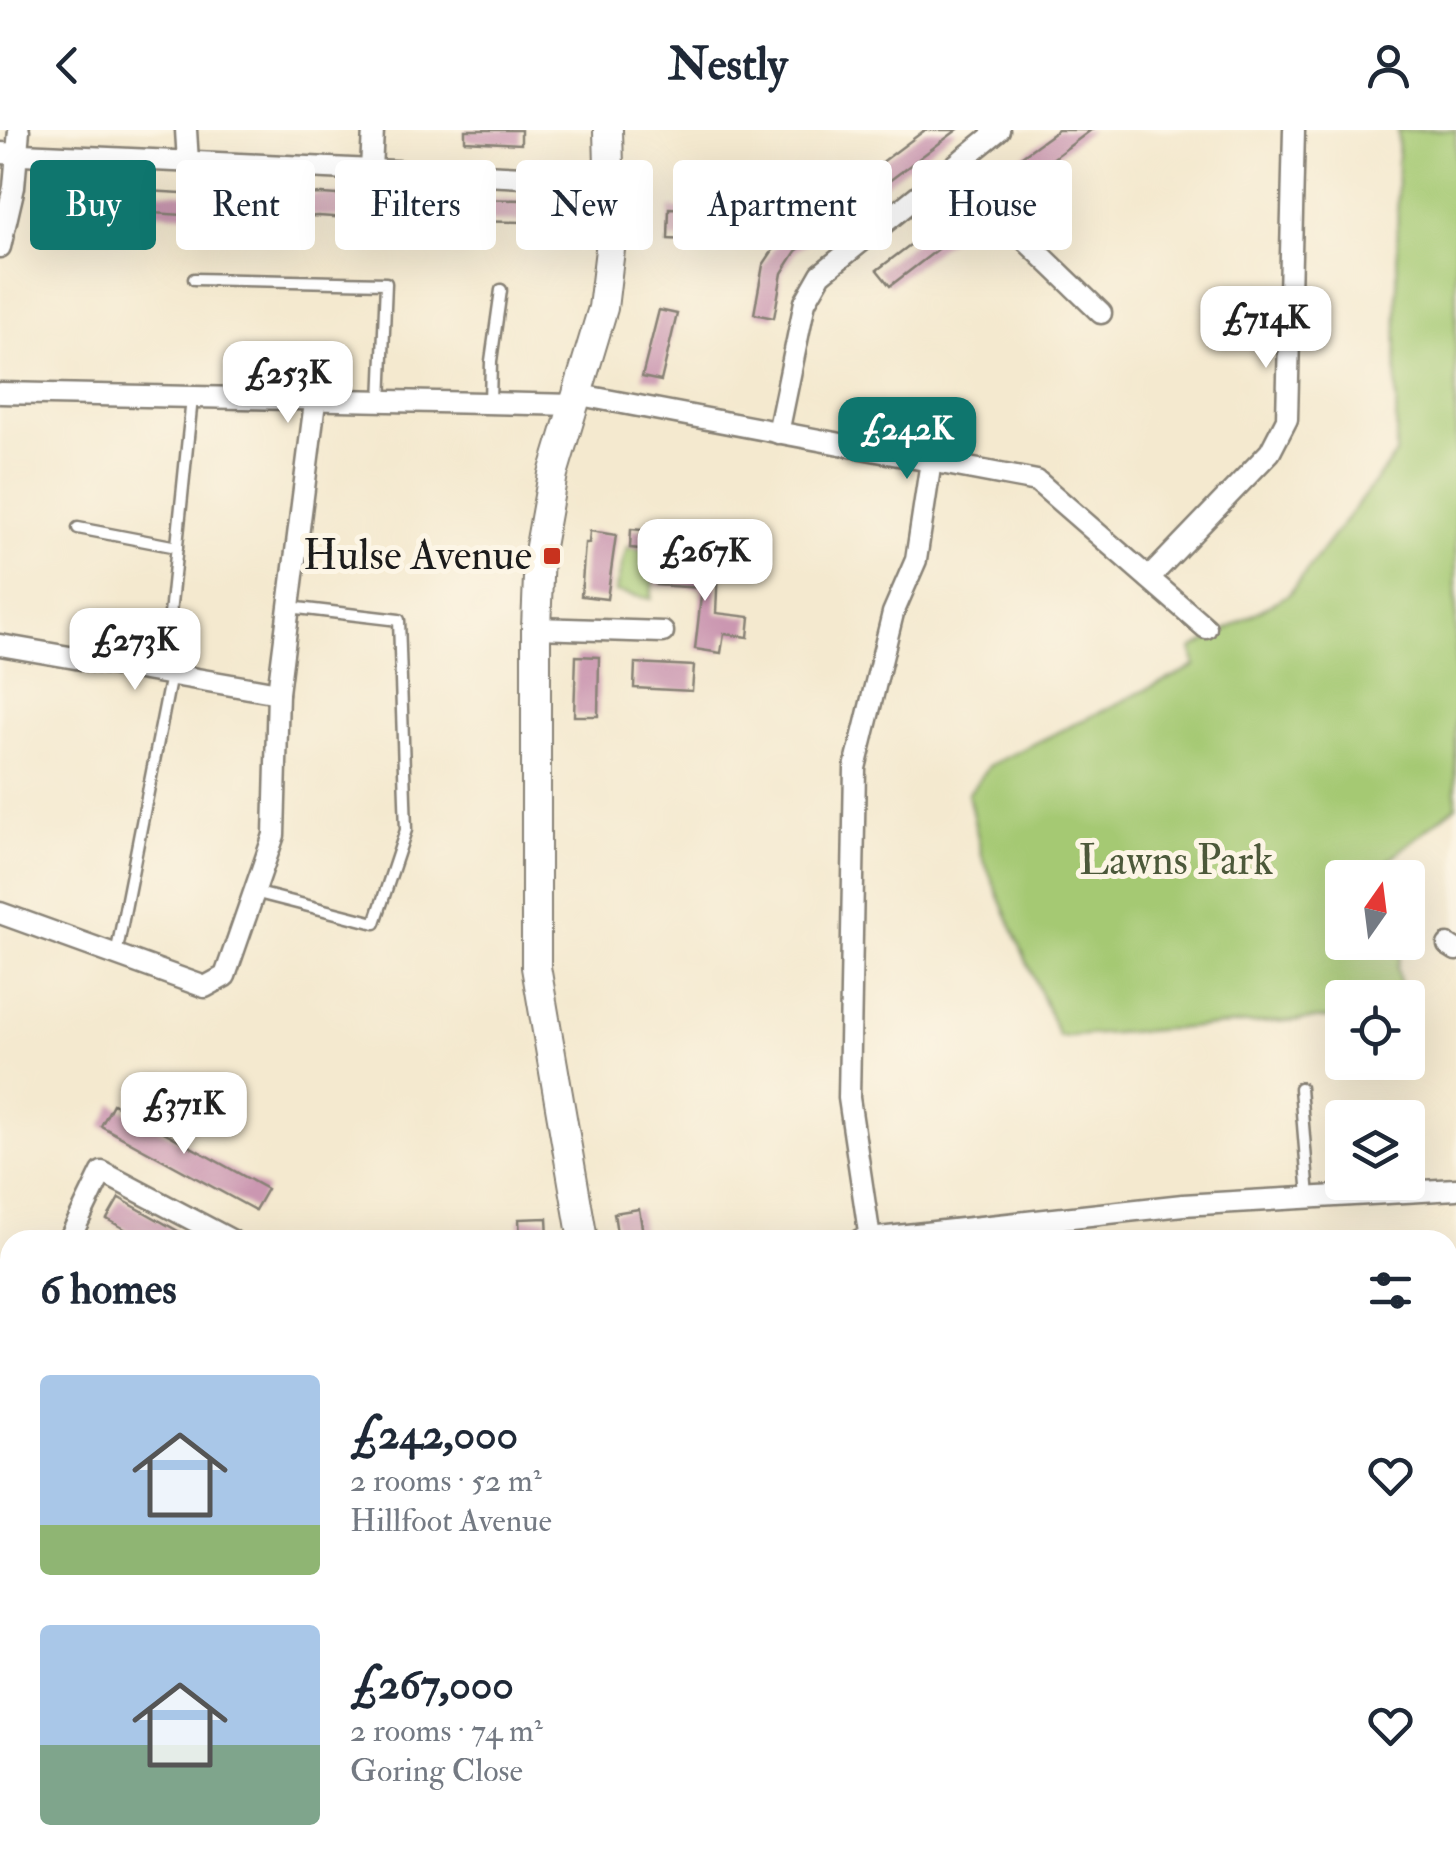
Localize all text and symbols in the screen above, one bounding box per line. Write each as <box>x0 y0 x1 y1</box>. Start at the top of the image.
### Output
text: Nestly <box>668 37 788 93</box>
icon: back <box>40 38 95 93</box>
icon: person <box>1361 38 1416 93</box>
chip: Buy <box>30 160 156 250</box>
chip: Rent <box>176 160 315 250</box>
chip: Filters <box>335 160 496 250</box>
chip: New <box>516 160 653 250</box>
chip: Apartment <box>673 160 892 250</box>
chip: House <box>912 160 1072 250</box>
pin: £714K <box>1196 286 1336 371</box>
text: £714K <box>1222 298 1310 338</box>
pin: £253K <box>218 341 358 426</box>
text: £253K <box>245 353 331 393</box>
pin: £242K <box>837 397 977 482</box>
text: £242K <box>860 409 954 449</box>
pin: £267K <box>635 519 775 604</box>
place label: Hulse Avenue <box>303 530 532 582</box>
text: £267K <box>660 531 750 571</box>
marker: Hulse Avenue <box>541 545 563 567</box>
pin: £273K <box>65 608 205 693</box>
text: £273K <box>92 620 179 660</box>
park label: Lawns Park <box>1079 835 1273 887</box>
north arrow <box>1325 860 1425 960</box>
map controls <box>1325 860 1425 1200</box>
button: locate <box>1325 980 1425 1080</box>
pin: £371K <box>114 1072 254 1157</box>
text: £371K <box>143 1084 225 1124</box>
button: layers <box>1325 1100 1425 1200</box>
icon: filters <box>1363 1263 1418 1318</box>
text: 6 homes <box>40 1264 177 1316</box>
text: £242,000 <box>350 1409 518 1461</box>
icon: home <box>120 1415 240 1535</box>
icon: heart <box>1363 1448 1418 1503</box>
text: 2 rooms · 52 m² <box>350 1461 542 1501</box>
text: Hillfoot Avenue <box>350 1501 552 1541</box>
text: £267,000 <box>350 1659 514 1711</box>
icon: home <box>120 1665 240 1785</box>
icon: heart <box>1363 1698 1418 1753</box>
text: 2 rooms · 74 m² <box>350 1711 543 1751</box>
text: Goring Close <box>350 1751 523 1791</box>

